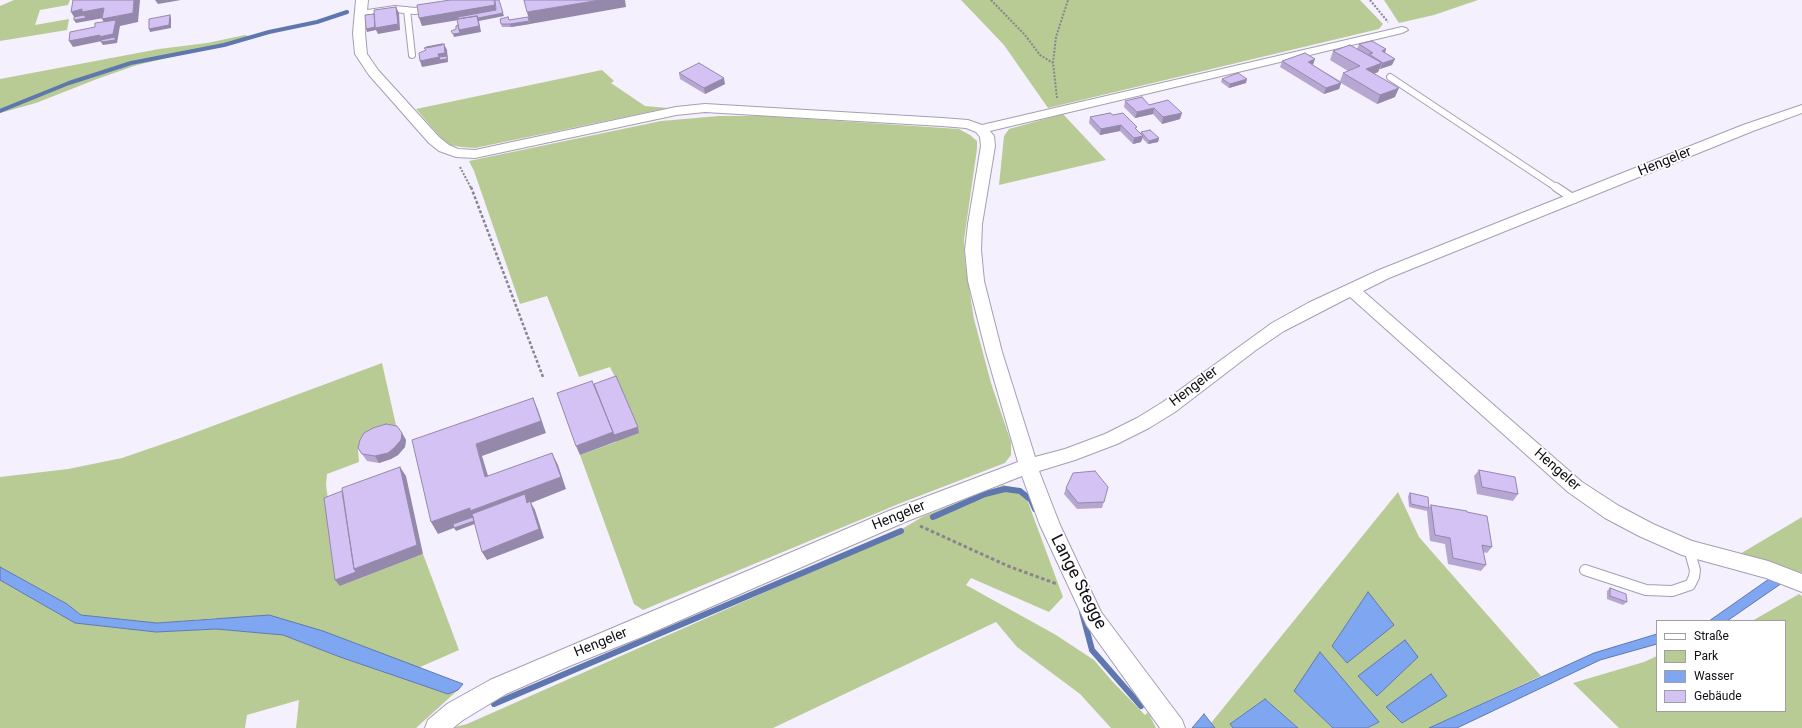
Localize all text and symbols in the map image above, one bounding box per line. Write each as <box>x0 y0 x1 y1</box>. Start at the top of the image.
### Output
street label: Hengeler <box>1636 144 1694 180</box>
street label: Hengeler <box>1167 363 1221 411</box>
street label: Hengeler <box>1530 445 1584 495</box>
street label: Hengeler <box>870 498 928 534</box>
street label: Lange Stegge <box>1045 531 1111 633</box>
legend <box>1656 620 1786 712</box>
street label: Hengeler <box>572 625 630 661</box>
text: Straße <box>1694 629 1729 643</box>
text: Park <box>1694 649 1718 663</box>
text: Wasser <box>1694 669 1734 683</box>
text: Gebäude <box>1694 689 1742 703</box>

